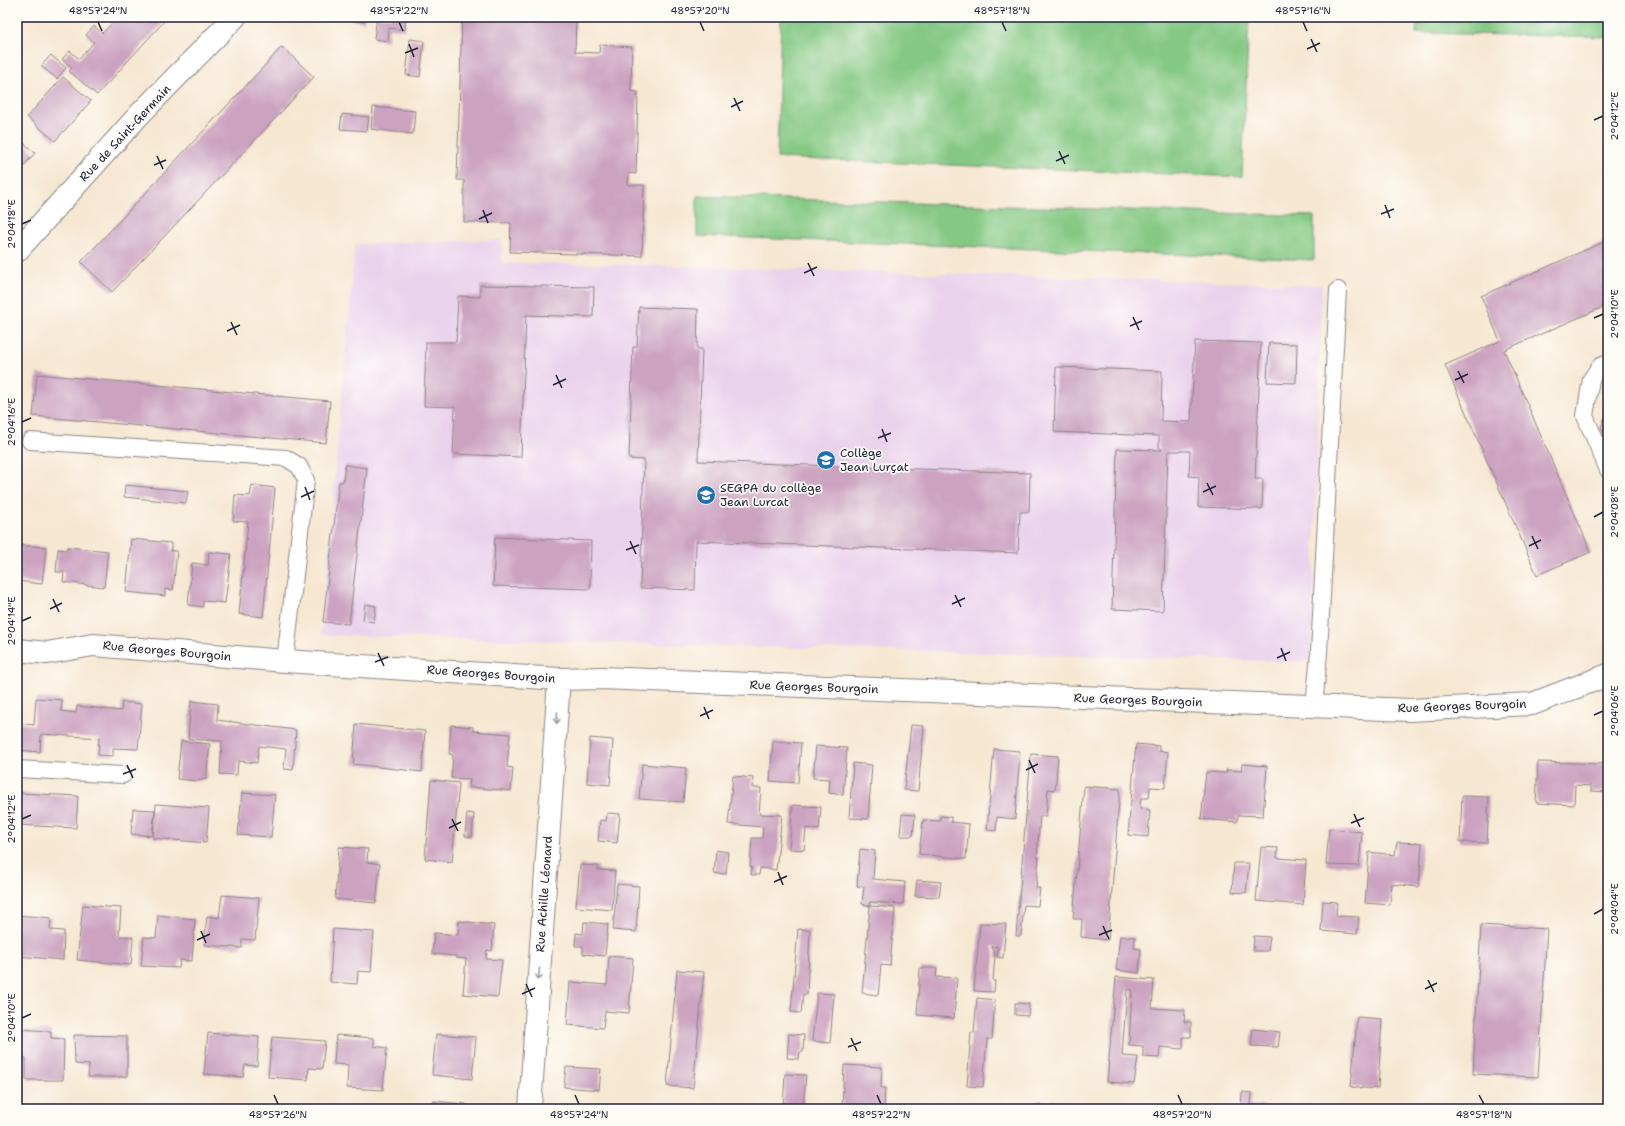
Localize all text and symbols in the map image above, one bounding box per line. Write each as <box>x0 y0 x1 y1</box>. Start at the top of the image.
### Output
text: 48°57'24"N <box>69 4 127 17</box>
text: 48°57'22"N <box>370 4 428 17</box>
text: 48°57'20"N <box>670 4 730 17</box>
text: 48°57'18"N <box>974 4 1030 17</box>
text: 48°57'16"N <box>1275 4 1331 17</box>
street label: Rue de Saint-Germain <box>76 81 174 185</box>
text: 2°04'12"E <box>1608 91 1621 141</box>
text: 2°04'18"E <box>5 199 18 249</box>
text: 2°04'10"E <box>1608 289 1621 339</box>
text: 2°04'16"E <box>5 398 18 446</box>
place label: Collège Jean Lurçat <box>840 445 909 475</box>
school or university icon: Collège Jean Lurçat <box>815 449 837 471</box>
place label: SEGPA du collège Jean Lurcat <box>720 480 822 510</box>
school or university icon: SEGPA du collège Jean Lurcat <box>695 484 717 506</box>
text: 2°04'08"E <box>1608 486 1621 538</box>
text: 2°04'14"E <box>5 596 18 646</box>
street label: Rue Georges Bourgoin <box>102 637 232 665</box>
street label: Rue Georges Bourgoin <box>426 662 556 686</box>
street label: Rue Georges Bourgoin <box>749 677 879 697</box>
text: 2°04'06"E <box>1608 685 1621 737</box>
street label: Rue Georges Bourgoin <box>1073 690 1203 710</box>
street label: Rue Georges Bourgoin <box>1397 696 1527 716</box>
one-way arrow <box>553 711 560 724</box>
text: 2°04'12"E <box>5 794 18 844</box>
street label: Rue Achille Léonard <box>532 835 556 953</box>
text: 2°04'04"E <box>1608 883 1621 935</box>
one-way arrow <box>536 967 543 980</box>
text: 2°04'10"E <box>5 993 18 1043</box>
text: 48°57'26"N <box>249 1108 307 1121</box>
text: 48°57'24"N <box>550 1108 608 1121</box>
text: 48°57'22"N <box>852 1108 910 1121</box>
text: 48°57'20"N <box>1152 1108 1212 1121</box>
text: 48°57'18"N <box>1456 1108 1512 1121</box>

